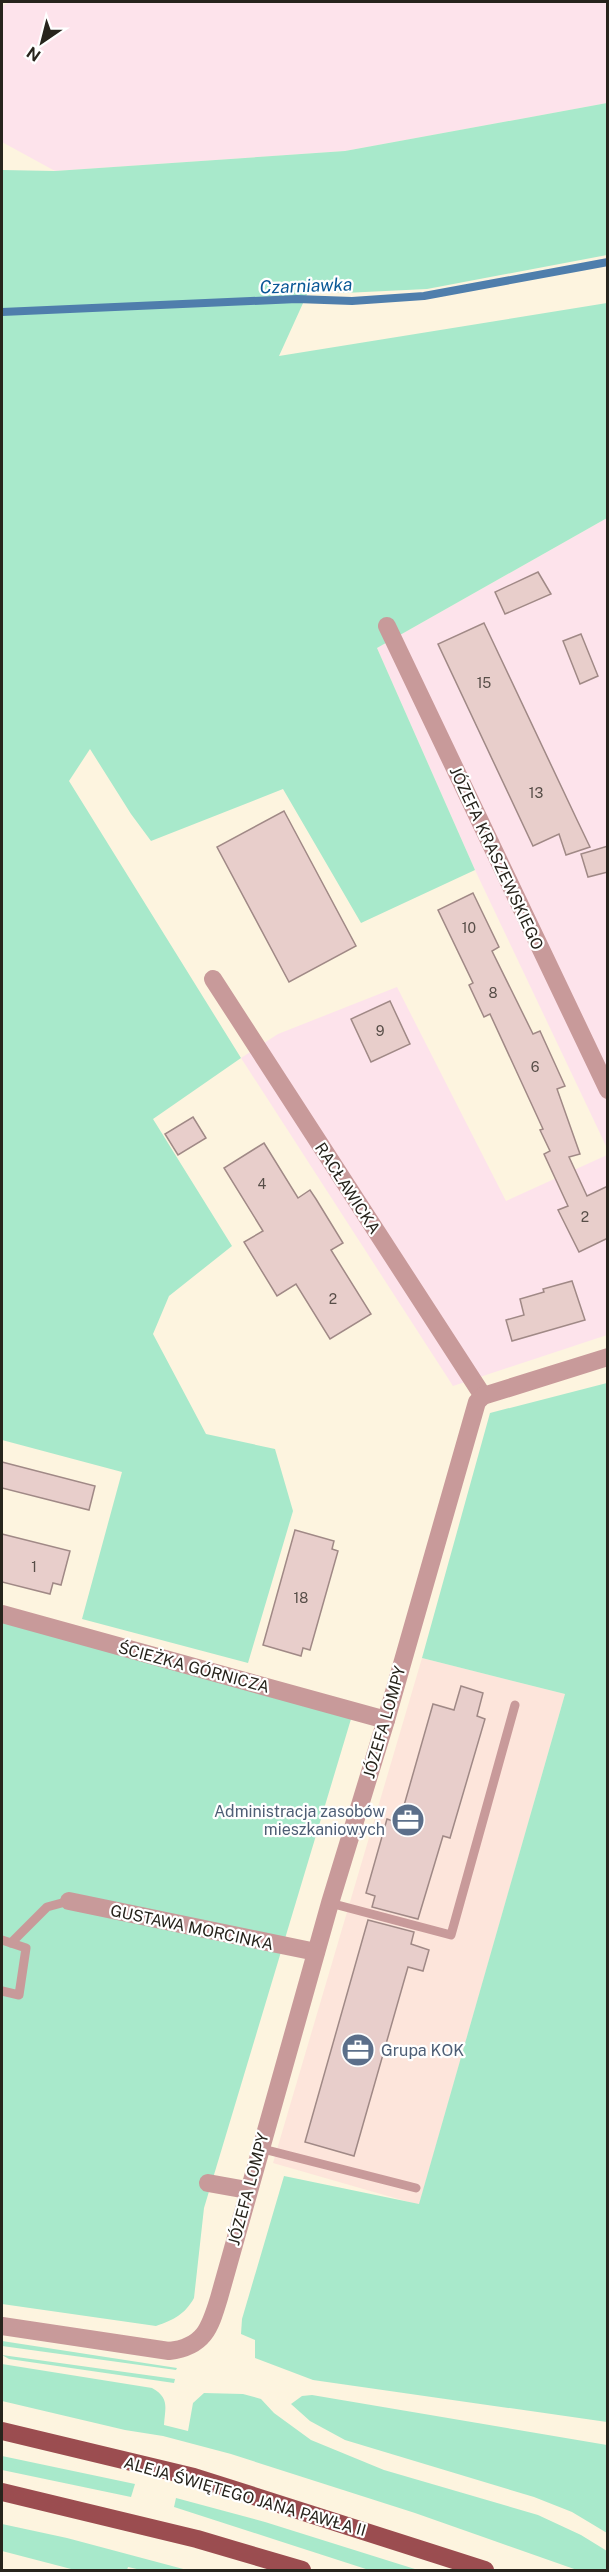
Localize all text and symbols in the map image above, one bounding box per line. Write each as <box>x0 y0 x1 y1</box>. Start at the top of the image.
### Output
north arrow <box>12 12 72 72</box>
text: N <box>23 43 44 65</box>
water label: Czarniawka <box>259 273 353 298</box>
house number: 15 <box>477 675 491 691</box>
street label: JÓZEFA KRASZEWSKIEGO <box>446 763 548 953</box>
house number: 13 <box>529 785 543 801</box>
house number: 10 <box>462 920 476 936</box>
house number: 8 <box>488 985 498 1001</box>
house number: 9 <box>376 1023 385 1039</box>
house number: 6 <box>531 1059 540 1075</box>
street label: RACŁAWICKA <box>311 1139 384 1238</box>
house number: 4 <box>258 1176 267 1192</box>
house number: 2 <box>581 1209 589 1225</box>
house number: 2 <box>329 1291 337 1307</box>
house number: 1 <box>31 1559 37 1575</box>
house number: 18 <box>294 1590 308 1606</box>
street label: ŚCIEŻKA GÓRNICZA <box>116 1637 272 1697</box>
street label: JÓZEFA LOMPY <box>358 1663 410 1781</box>
place label: Administracja zasobów mieszkaniowych <box>214 1802 386 1839</box>
office icon: Administracja zasobów mieszkaniowych <box>390 1802 426 1838</box>
street label: GUSTAWA MORCINKA <box>109 1901 275 1954</box>
office icon: Grupa KOK <box>340 2032 376 2068</box>
place label: Grupa KOK <box>381 2041 464 2060</box>
street label: JÓZEFA LOMPY <box>223 2130 273 2248</box>
street label: ALEJA ŚWIĘTEGO JANA PAWŁA II <box>122 2452 368 2540</box>

